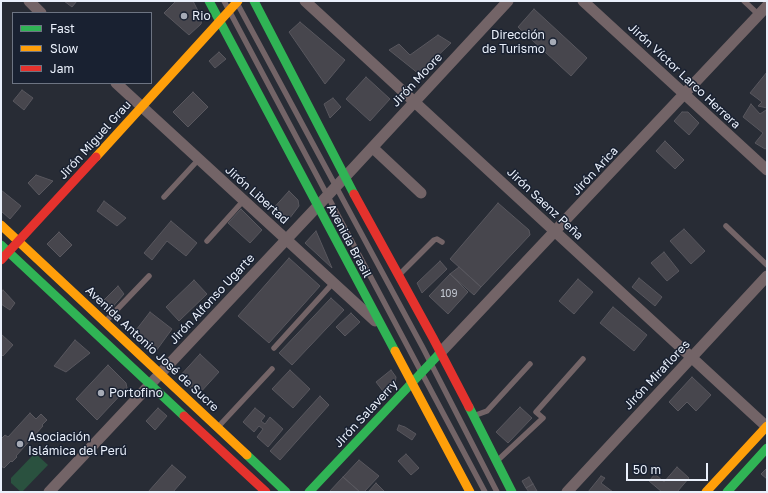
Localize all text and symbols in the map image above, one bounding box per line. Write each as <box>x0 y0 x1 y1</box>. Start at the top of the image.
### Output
place label: Rio <box>192 9 211 23</box>
marker: Rio <box>179 11 189 21</box>
legend <box>12 12 152 84</box>
street label: Jirón Víctor Larco Herrera <box>625 20 743 132</box>
text: Fast <box>50 21 75 36</box>
place label: Dirección de Turismo <box>482 28 545 56</box>
marker: Dirección de Turismo <box>548 37 558 47</box>
text: Slow <box>50 41 78 56</box>
street label: Jirón Moore <box>388 50 446 110</box>
text: Jam <box>50 61 74 76</box>
street label: Jirón Miguel Grau <box>56 98 134 182</box>
street label: Jirón Arica <box>569 144 621 198</box>
street label: Jirón Libertad <box>222 163 292 227</box>
street label: Jirón Saenz Peña <box>504 165 586 243</box>
street label: Avenida Brasil <box>324 202 374 280</box>
street label: Jirón Alfonso Ugarte <box>166 251 258 347</box>
street label: Avenida Antonio José de Sucre <box>82 283 222 415</box>
house number: 109 <box>440 288 458 300</box>
street label: Jirón Miraflores <box>621 337 693 413</box>
street label: Jirón Salaverry <box>331 377 401 451</box>
place label: Portofino <box>109 386 163 400</box>
marker: Portofino <box>96 388 106 398</box>
place label: Asociación Islámica del Perú <box>28 430 127 458</box>
marker: Asociación Islámica del Perú <box>15 439 25 449</box>
scale bar <box>628 455 710 481</box>
text: 50 m <box>633 462 661 477</box>

